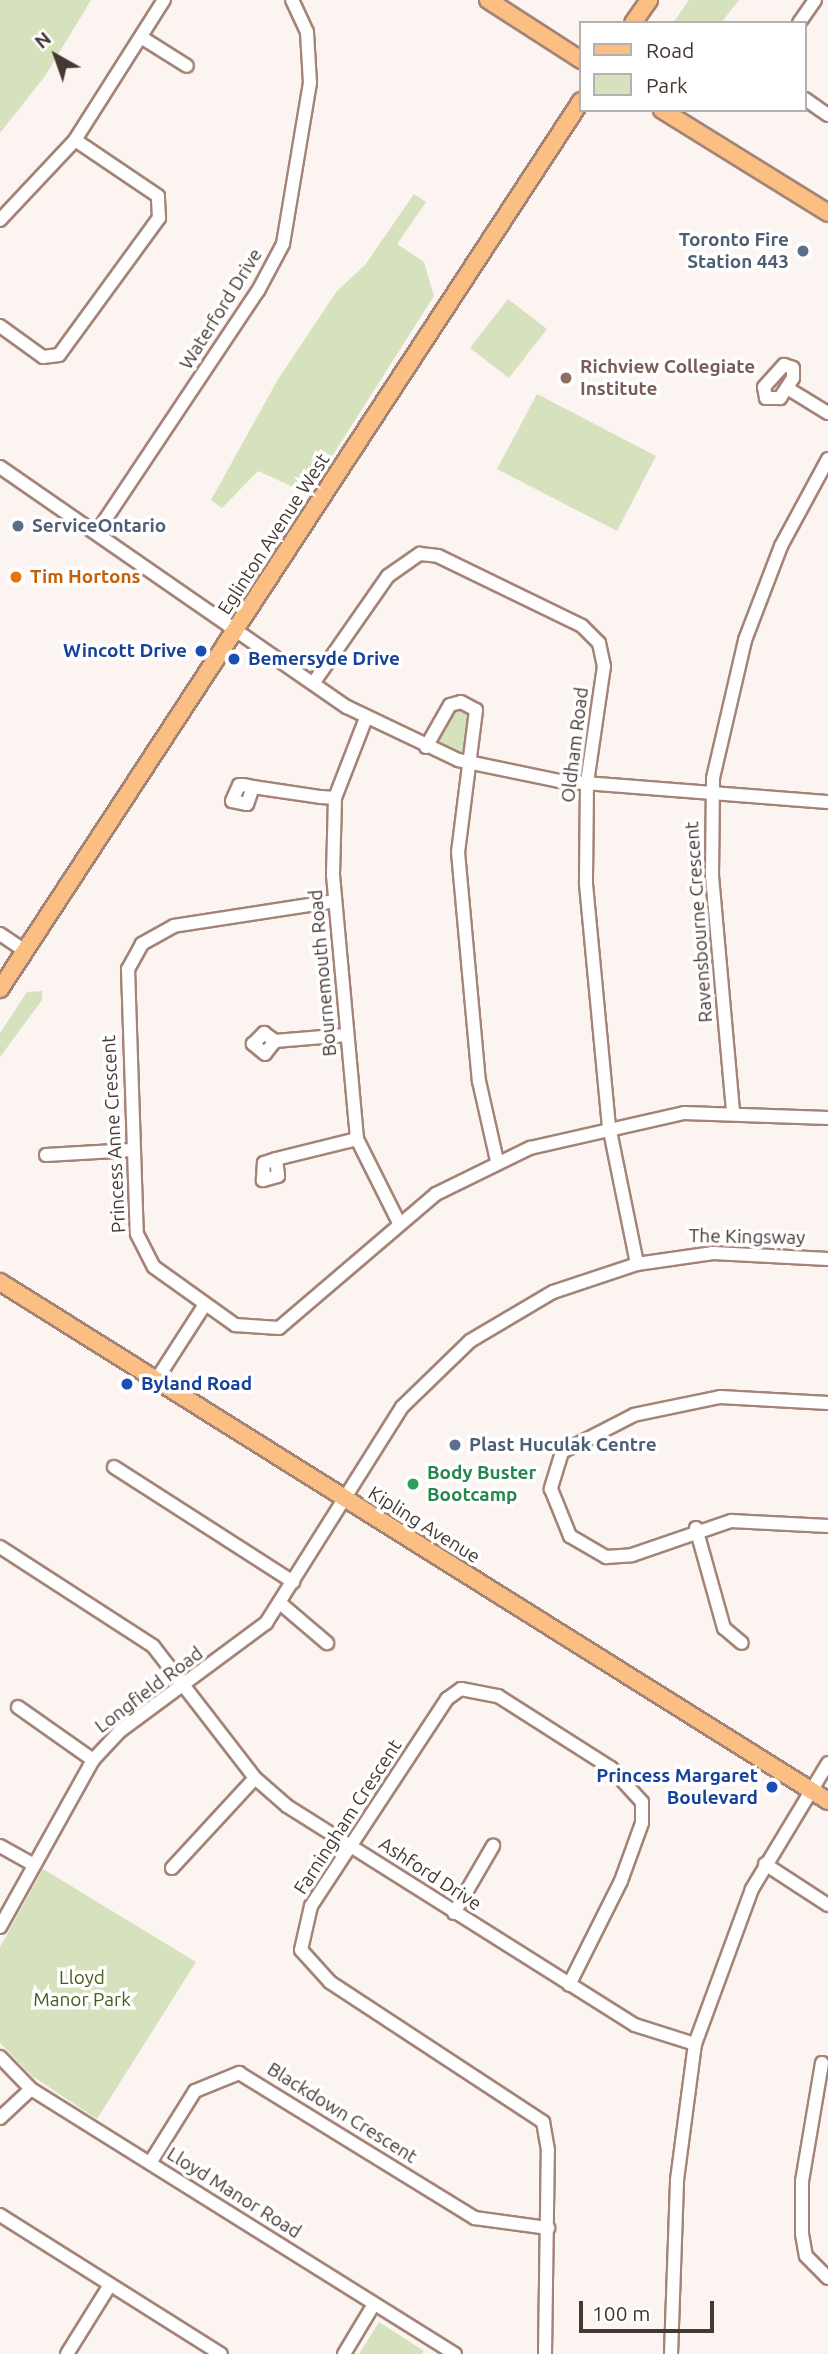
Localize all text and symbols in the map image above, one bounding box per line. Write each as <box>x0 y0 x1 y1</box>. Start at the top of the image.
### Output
north arrow <box>21 21 91 91</box>
legend <box>580 21 807 112</box>
text: N <box>30 27 55 53</box>
text: Road <box>646 38 694 62</box>
text: Park <box>646 73 688 97</box>
place label: Toronto Fire Station 443 <box>679 229 789 273</box>
marker: Toronto Fire Station 443 <box>795 243 811 259</box>
street label: Waterford Drive <box>175 244 267 374</box>
place label: Richview Collegiate Institute <box>580 356 755 400</box>
marker: Richview Collegiate Institute <box>558 370 574 386</box>
street label: Eglinton Avenue West <box>213 449 335 619</box>
place label: ServiceOntario <box>32 515 166 537</box>
marker: ServiceOntario <box>10 518 26 534</box>
place label: Tim Hortons <box>30 566 141 588</box>
marker: Tim Hortons <box>8 569 24 585</box>
place label: Wincott Drive <box>63 640 187 662</box>
marker: Wincott Drive <box>193 643 209 659</box>
place label: Bemersyde Drive <box>248 648 400 670</box>
marker: Bemersyde Drive <box>226 651 242 667</box>
street label: Oldham Road <box>557 686 593 804</box>
street label: Ravensbourne Crescent <box>681 821 717 1023</box>
street label: Bournemouth Road <box>304 889 342 1057</box>
street label: Princess Anne Crescent <box>97 1034 131 1234</box>
street label: The Kingsway <box>689 1225 805 1249</box>
place label: Byland Road <box>141 1373 252 1395</box>
marker: Byland Road <box>119 1376 135 1392</box>
place label: Plast Huculak Centre <box>469 1434 657 1456</box>
marker: Plast Huculak Centre <box>447 1437 463 1453</box>
place label: Body Buster Bootcamp <box>427 1462 536 1506</box>
marker: Body Buster Bootcamp <box>405 1476 421 1492</box>
street label: Kipling Avenue <box>364 1482 484 1568</box>
street label: Longfield Road <box>91 1642 207 1738</box>
street label: Farningham Crescent <box>289 1735 407 1899</box>
place label: Princess Margaret Boulevard <box>596 1765 758 1809</box>
marker: Princess Margaret Boulevard <box>764 1779 780 1795</box>
street label: Ashford Drive <box>374 1832 486 1916</box>
park label: Lloyd Manor Park <box>33 1967 131 2011</box>
street label: Blackdown Crescent <box>263 2058 421 2168</box>
street label: Lloyd Manor Road <box>163 2143 305 2243</box>
scale bar <box>583 2288 718 2332</box>
text: 100 m <box>592 2301 650 2325</box>

